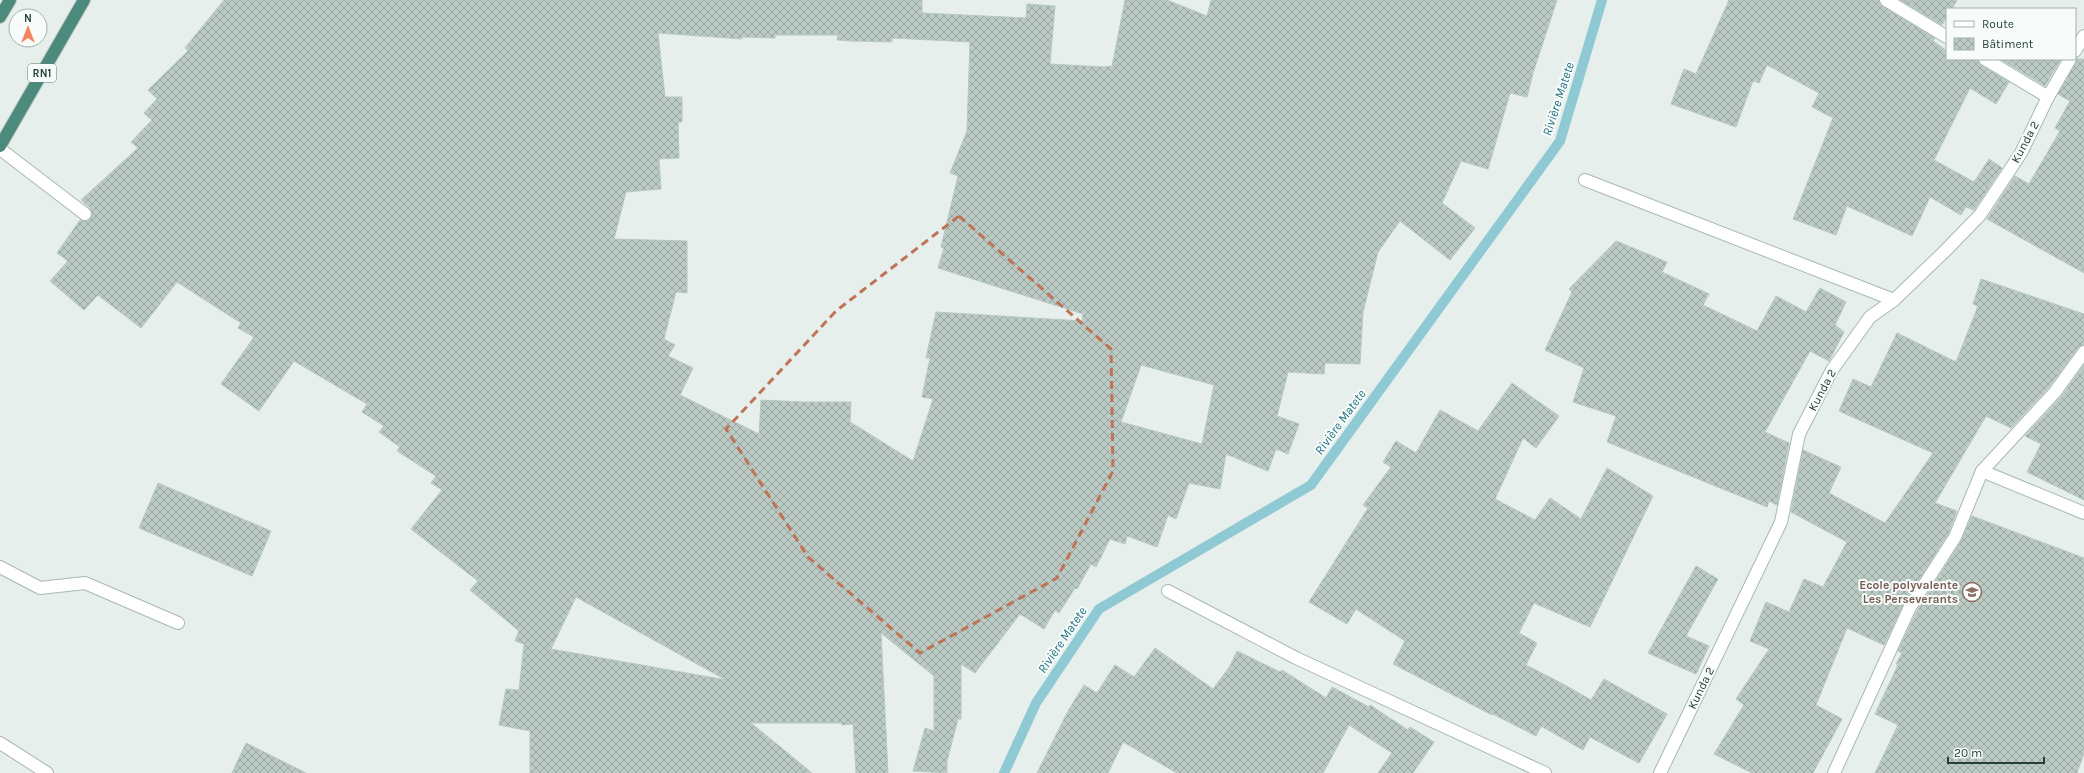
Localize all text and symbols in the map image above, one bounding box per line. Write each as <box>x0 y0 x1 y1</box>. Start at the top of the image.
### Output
north arrow <box>8 8 48 48</box>
legend <box>1946 8 2076 60</box>
text: N <box>24 12 32 25</box>
text: Route <box>1982 17 2014 31</box>
text: Bâtiment <box>1982 37 2034 51</box>
water label: Rivière Matete <box>1539 60 1577 138</box>
road number: RN1 <box>28 64 56 82</box>
street label: Kunda 2 <box>2008 119 2042 165</box>
street label: Kunda 2 <box>1805 367 1839 413</box>
water label: Rivière Matete <box>1311 387 1369 457</box>
place label: Ecole polyvalente Les Perseverants <box>1859 578 1958 606</box>
school or university icon: Ecole polyvalente Les Perseverants <box>1961 581 1983 603</box>
water label: Rivière Matete <box>1034 604 1090 676</box>
street label: Kunda 2 <box>1685 665 1717 711</box>
scale bar <box>1948 739 2044 765</box>
text: 20 m <box>1954 746 1982 760</box>

